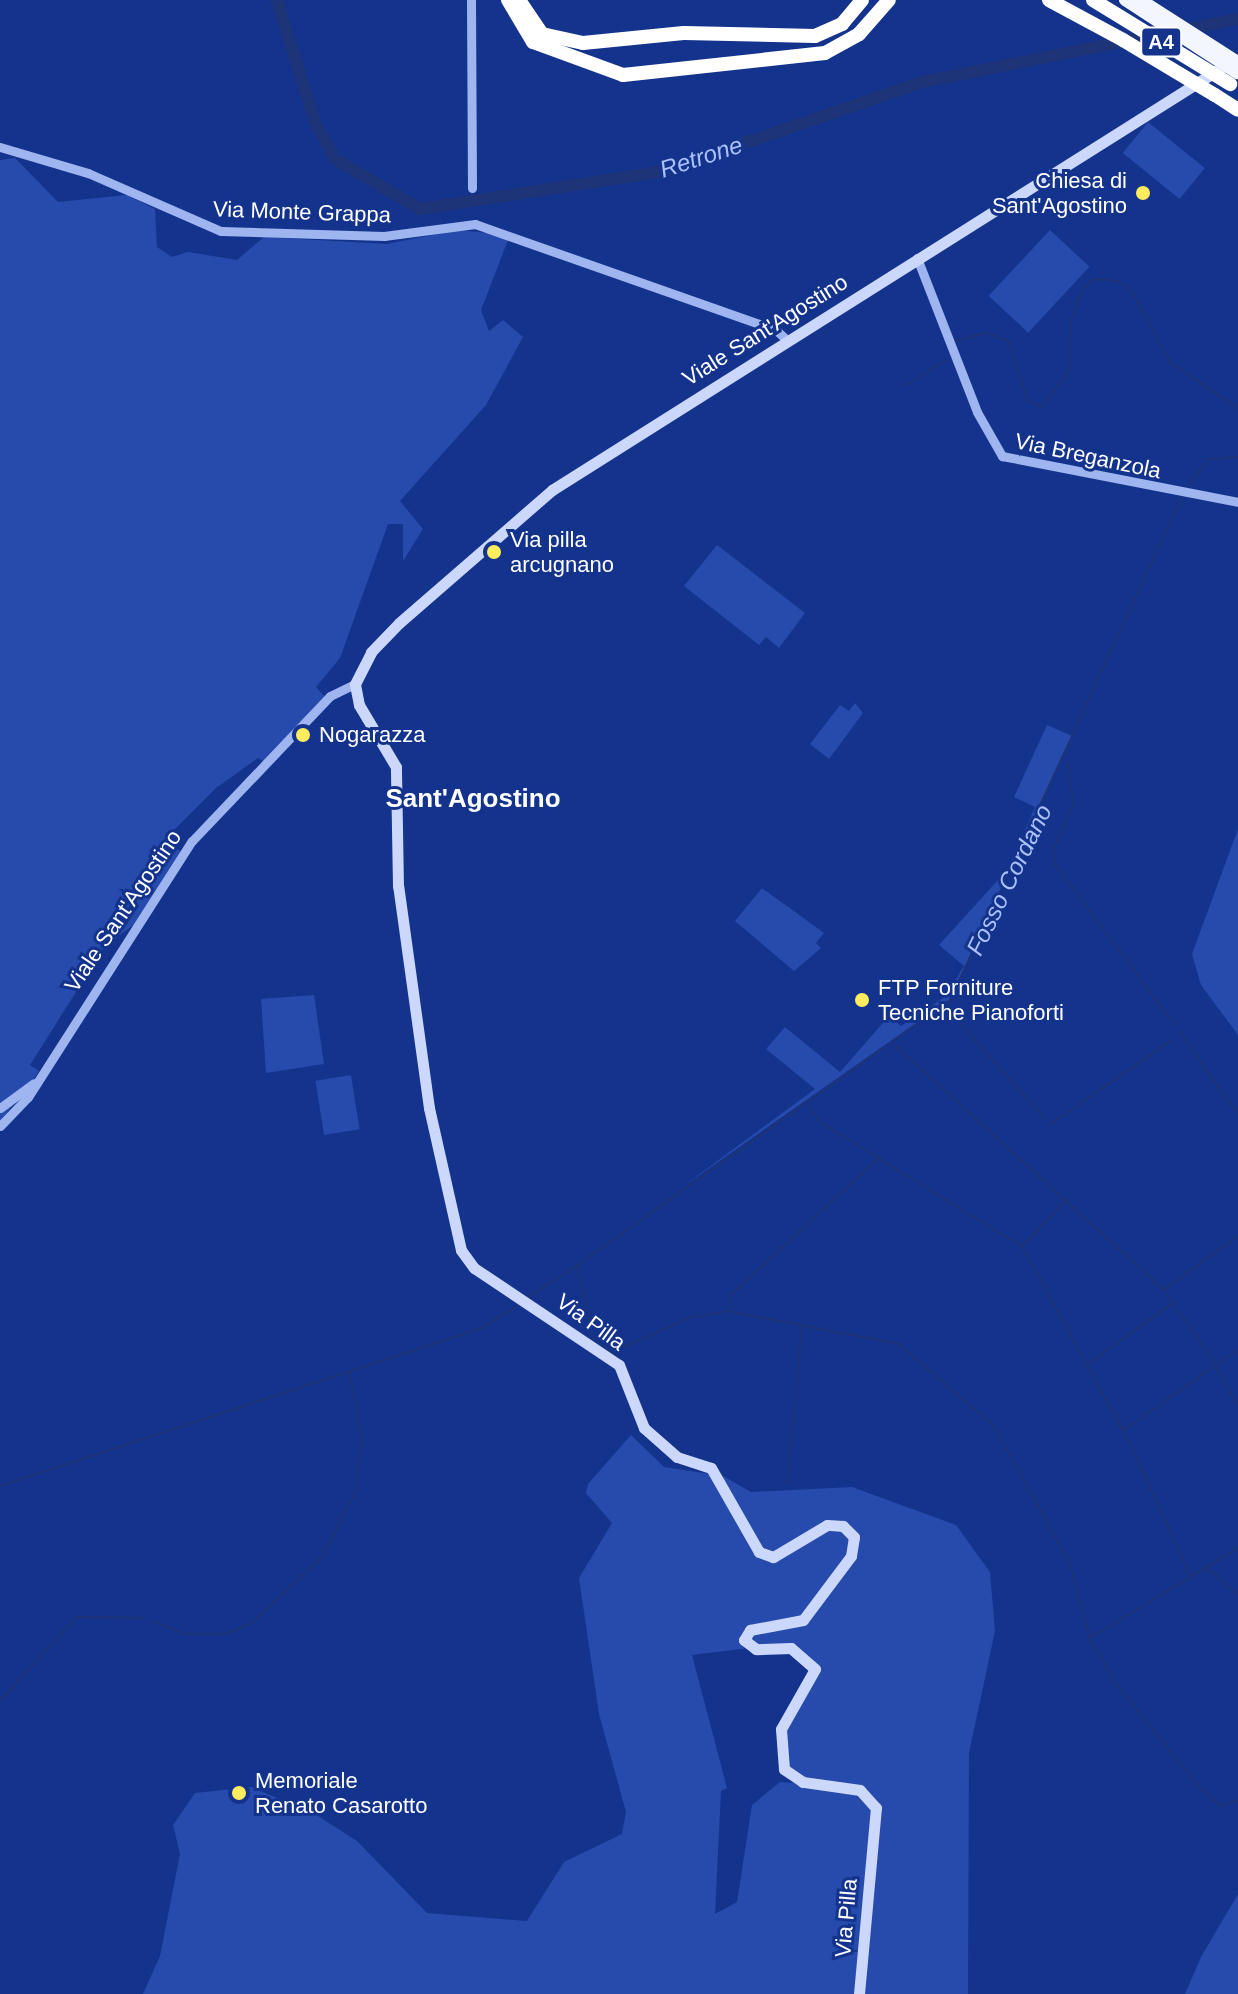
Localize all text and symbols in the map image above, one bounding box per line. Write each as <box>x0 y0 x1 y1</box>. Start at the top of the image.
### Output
road number: A4 <box>1139 26 1183 58</box>
water label: Retrone <box>656 130 746 184</box>
place label: Chiesa di Sant'Agostino <box>992 167 1127 218</box>
marker: Chiesa di Sant'Agostino <box>1134 184 1152 202</box>
street label: Via Monte Grappa <box>213 196 391 228</box>
street label: Viale Sant'Agostino <box>678 269 852 391</box>
street label: Via Breganzola <box>1012 428 1164 484</box>
place label: Via pilla arcugnano <box>510 526 614 578</box>
marker: Via pilla arcugnano <box>485 543 503 561</box>
place label: Nogarazza <box>319 722 425 748</box>
marker: Nogarazza <box>294 726 312 744</box>
district label: Sant'Agostino <box>385 783 561 815</box>
water label: Fosso Cordano <box>960 800 1058 960</box>
street label: Viale Sant'Agostino <box>59 825 187 997</box>
place label: FTP Forniture Tecniche Pianoforti <box>878 974 1064 1026</box>
marker: FTP Forniture Tecniche Pianoforti <box>853 991 871 1009</box>
street label: Via Pilla <box>551 1288 631 1356</box>
place label: Memoriale Renato Casarotto <box>255 1767 427 1818</box>
marker: Memoriale Renato Casarotto <box>230 1784 248 1802</box>
street label: Via Pilla <box>829 1877 863 1959</box>

